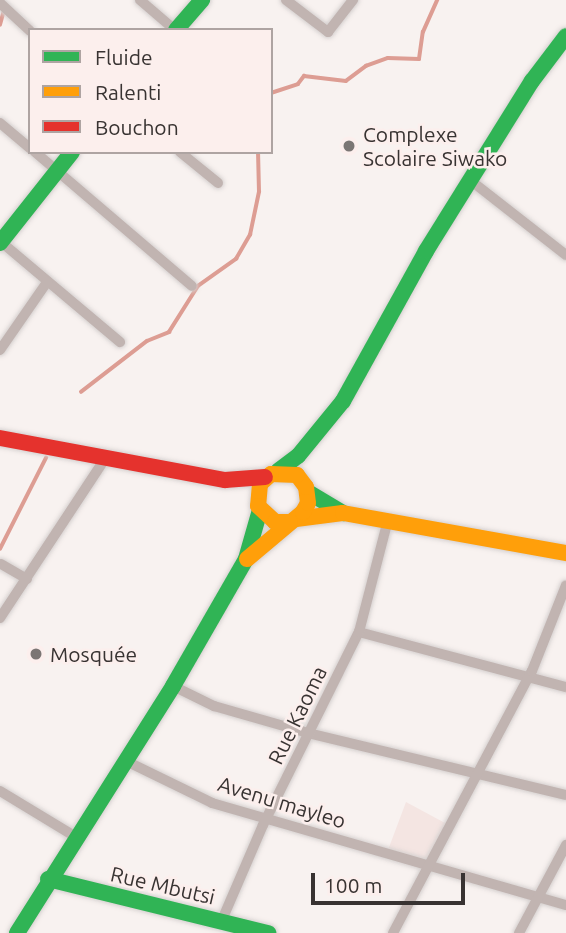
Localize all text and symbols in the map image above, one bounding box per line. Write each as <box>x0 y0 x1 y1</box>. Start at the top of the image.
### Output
legend <box>28 28 273 154</box>
text: Fluide <box>95 45 153 69</box>
text: Ralenti <box>95 80 161 104</box>
text: Bouchon <box>95 115 179 139</box>
place label: Complexe Scolaire Siwako <box>363 121 507 171</box>
marker: Complexe Scolaire Siwako <box>341 138 357 154</box>
place label: Mosquée <box>50 641 137 667</box>
marker: Mosquée <box>28 646 44 662</box>
street label: Rue Kaoma <box>262 662 332 768</box>
street label: Avenu mayleo <box>215 771 349 833</box>
scale bar <box>314 860 468 904</box>
street label: Rue Mbutsi <box>108 861 218 909</box>
text: 100 m <box>324 873 382 897</box>

